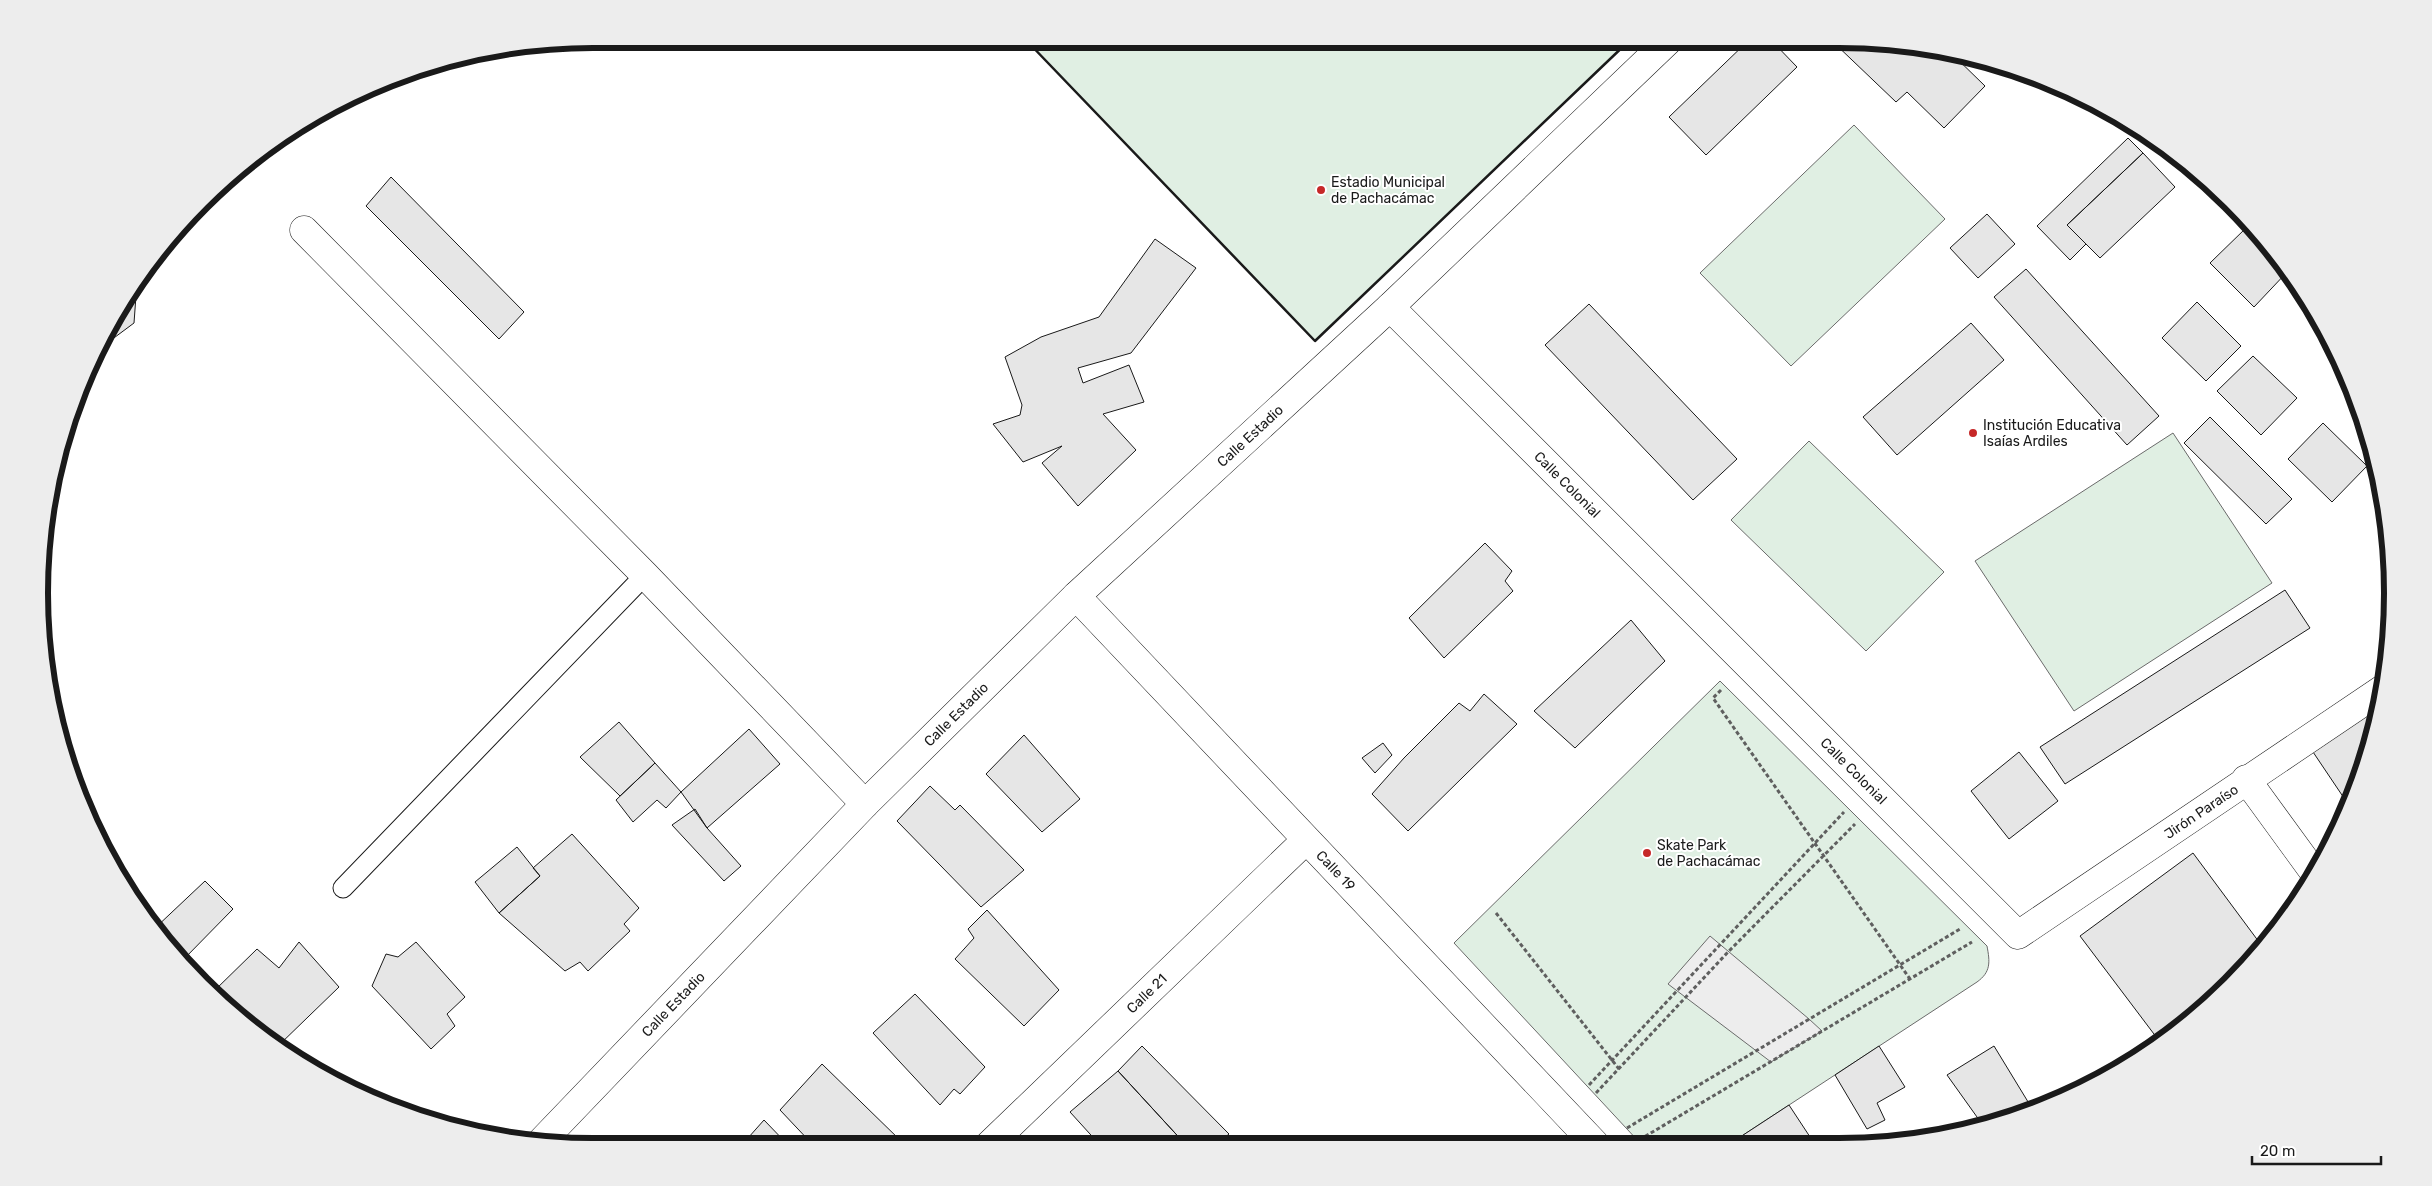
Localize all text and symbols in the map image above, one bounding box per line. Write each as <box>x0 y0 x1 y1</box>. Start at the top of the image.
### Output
place label: Estadio Municipal de Pachacámac <box>1331 174 1445 207</box>
marker: Estadio Municipal de Pachacámac <box>1315 184 1327 196</box>
street label: Calle Estadio <box>1213 401 1287 470</box>
place label: Institución Educativa Isaías Ardiles <box>1983 417 2121 450</box>
marker: Institución Educativa Isaías Ardiles <box>1967 427 1979 439</box>
street label: Calle Colonial <box>1531 448 1604 521</box>
street label: Calle Estadio <box>920 679 992 750</box>
street label: Calle Colonial <box>1817 734 1891 808</box>
street label: Jirón Paraíso <box>2161 780 2241 842</box>
place label: Skate Park de Pachacámac <box>1657 837 1761 870</box>
street label: Calle 19 <box>1313 847 1359 894</box>
marker: Skate Park de Pachacámac <box>1641 847 1653 859</box>
street label: Calle Estadio <box>638 968 708 1040</box>
street label: Calle 21 <box>1123 970 1170 1017</box>
scale bar <box>2252 1134 2381 1166</box>
text: 20 m <box>2260 1142 2295 1160</box>

